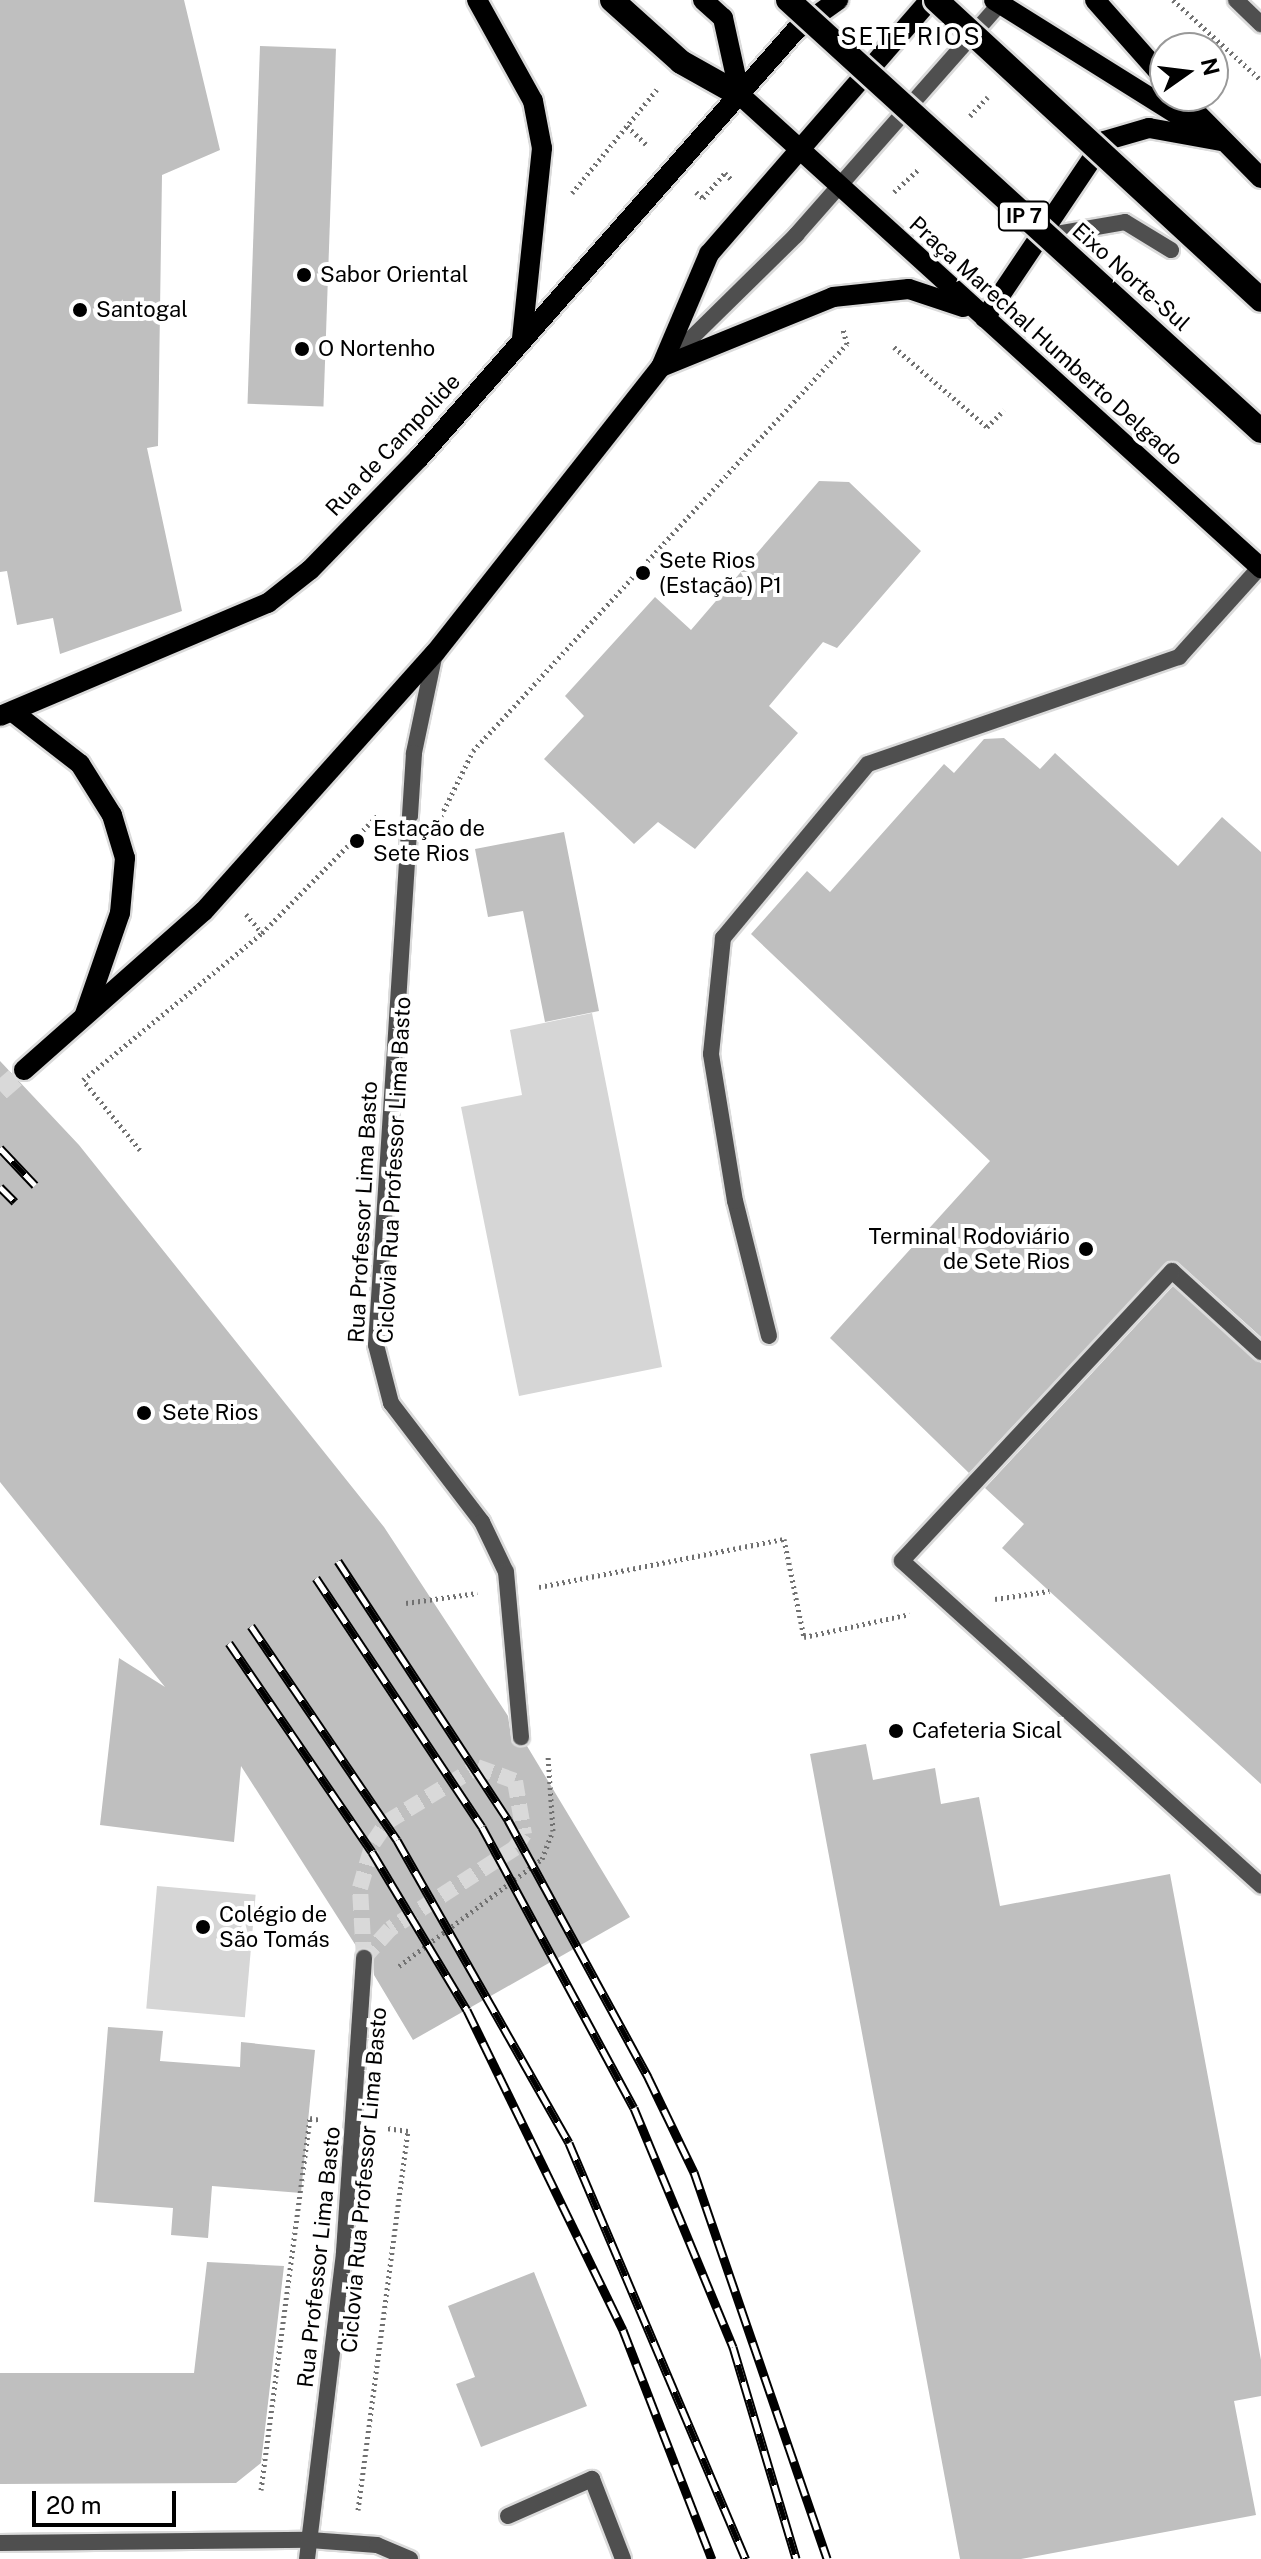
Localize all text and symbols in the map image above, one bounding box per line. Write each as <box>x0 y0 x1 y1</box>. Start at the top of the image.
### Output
district label: SETE RIOS <box>841 23 981 51</box>
north arrow <box>1149 32 1229 112</box>
text: N <box>1196 55 1225 78</box>
road number: IP 7 <box>996 200 1052 232</box>
street label: Praça Marechal Humberto Delgado <box>904 211 1188 471</box>
street label: Eixo Norte-Sul <box>1067 217 1195 337</box>
place label: Sabor Oriental <box>320 262 468 288</box>
marker: Sabor Oriental <box>295 266 313 284</box>
place label: Santogal <box>96 297 188 323</box>
marker: Santogal <box>71 301 89 319</box>
place label: O Nortenho <box>318 336 435 362</box>
marker: O Nortenho <box>293 340 311 358</box>
street label: Rua de Campolide <box>320 368 466 522</box>
place label: Sete Rios (Estação) P1 <box>659 547 782 598</box>
marker: Sete Rios (Estação) P1 <box>634 564 652 582</box>
place label: Estação de Sete Rios <box>373 815 485 866</box>
marker: Estação de Sete Rios <box>348 832 366 850</box>
street label: Ciclovia Rua Professor Lima Basto <box>372 996 416 1344</box>
street label: Rua Professor Lima Basto <box>343 1080 383 1344</box>
place label: Terminal Rodoviário de Sete Rios <box>868 1223 1070 1274</box>
marker: Terminal Rodoviário de Sete Rios <box>1077 1240 1095 1258</box>
place label: Sete Rios <box>162 1400 258 1426</box>
marker: Sete Rios <box>133 1402 155 1424</box>
place label: Cafeteria Sical <box>912 1718 1062 1744</box>
marker: Cafeteria Sical <box>887 1722 905 1740</box>
place label: Colégio de São Tomás <box>219 1901 330 1952</box>
marker: Colégio de São Tomás <box>194 1918 212 1936</box>
street label: Ciclovia Rua Professor Lima Basto <box>336 2006 392 2354</box>
street label: Rua Professor Lima Basto <box>292 2125 346 2389</box>
scale bar <box>36 2475 180 2525</box>
text: 20 m <box>46 2491 102 2519</box>

